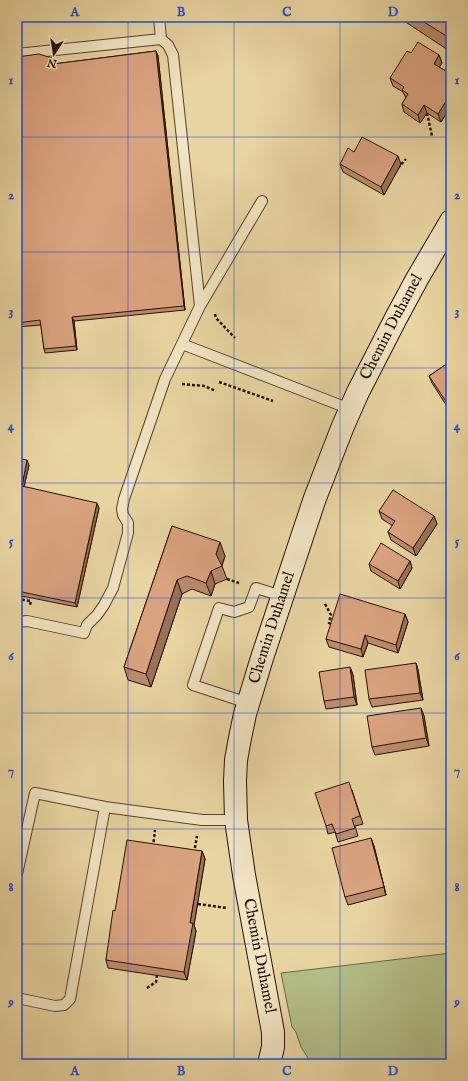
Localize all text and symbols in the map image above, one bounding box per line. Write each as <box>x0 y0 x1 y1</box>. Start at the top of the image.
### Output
text: A <box>70 4 81 21</box>
text: B <box>177 4 186 21</box>
text: C <box>282 4 292 21</box>
text: D <box>388 4 399 21</box>
north arrow <box>34 34 74 74</box>
text: N <box>46 55 59 71</box>
text: 1 <box>9 72 14 89</box>
text: 1 <box>455 72 460 89</box>
text: 2 <box>8 187 14 204</box>
text: 2 <box>454 187 460 204</box>
street label: Chemin Duhamel <box>356 270 428 384</box>
text: 3 <box>9 303 14 320</box>
text: 3 <box>455 303 460 320</box>
text: 4 <box>8 418 15 435</box>
text: 4 <box>454 418 461 435</box>
text: 5 <box>9 533 14 550</box>
text: 5 <box>455 533 460 550</box>
street label: Chemin Duhamel <box>245 569 300 686</box>
text: 6 <box>8 648 14 665</box>
text: 6 <box>454 648 460 665</box>
text: 7 <box>8 763 14 780</box>
text: 7 <box>454 763 460 780</box>
text: 8 <box>8 879 14 896</box>
text: 8 <box>454 879 460 896</box>
street label: Chemin Duhamel <box>238 897 280 1016</box>
text: 9 <box>7 994 14 1011</box>
text: 9 <box>453 994 460 1011</box>
text: A <box>70 1063 81 1080</box>
text: B <box>177 1063 186 1080</box>
text: C <box>282 1063 292 1080</box>
text: D <box>388 1063 399 1080</box>

